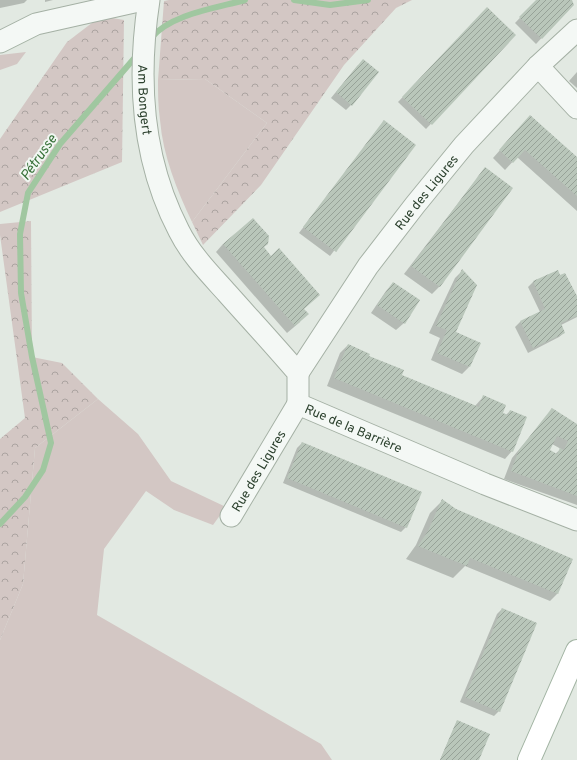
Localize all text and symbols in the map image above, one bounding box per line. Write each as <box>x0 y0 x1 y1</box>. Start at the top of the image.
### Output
street label: Am Bongert <box>133 64 154 136</box>
water label: Pétrusse <box>17 131 62 184</box>
street label: Rue des Ligures <box>393 152 463 234</box>
street label: Rue de la Barrière <box>302 402 404 458</box>
street label: Rue des Ligures <box>229 428 290 515</box>

